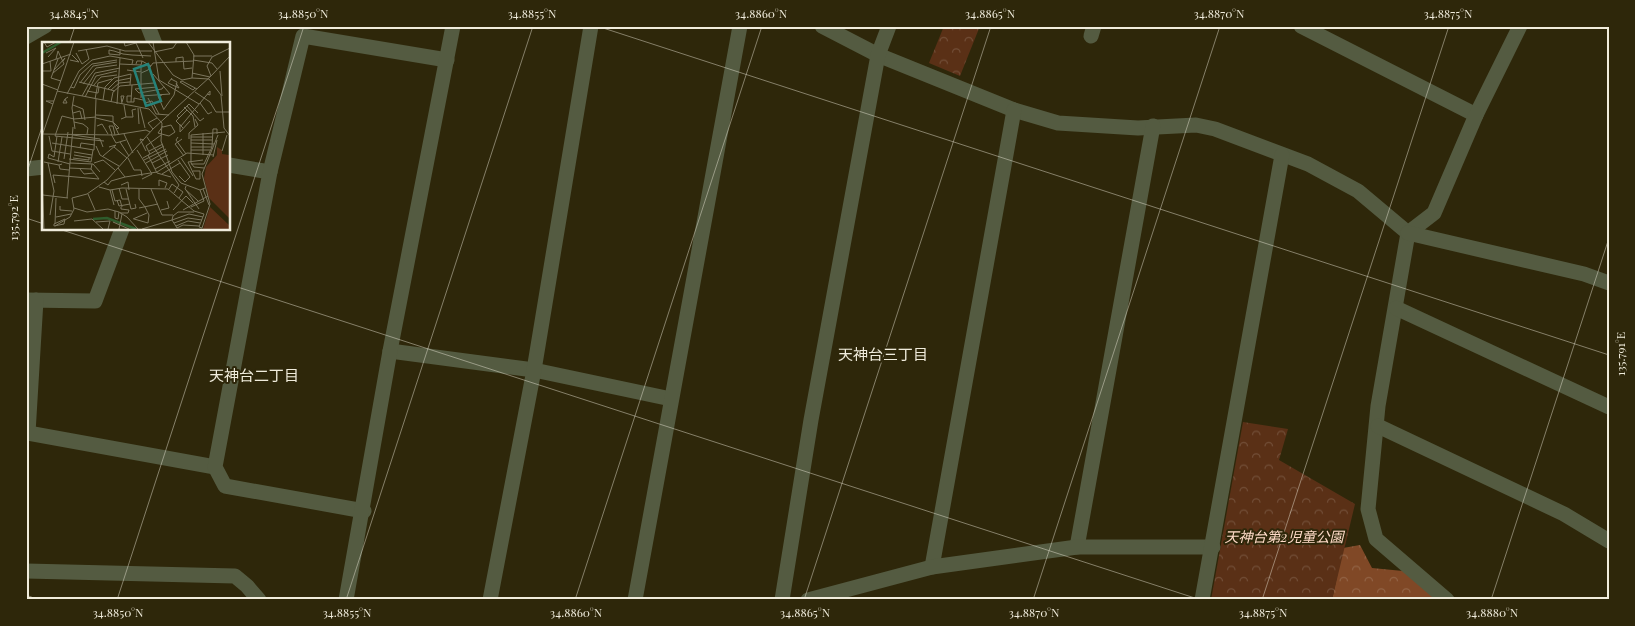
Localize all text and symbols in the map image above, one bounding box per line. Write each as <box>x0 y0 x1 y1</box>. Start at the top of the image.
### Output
text: 34.8845°N <box>49 5 100 21</box>
text: 34.8850°N <box>277 5 329 21</box>
text: 34.8855°N <box>507 5 557 21</box>
text: 34.8860°N <box>735 5 788 21</box>
text: 34.8865°N <box>965 5 1016 21</box>
text: 34.8870°N <box>1193 5 1245 21</box>
text: 34.8875°N <box>1423 5 1473 21</box>
inset map <box>42 42 230 230</box>
text: 135.792°E <box>5 195 21 241</box>
text: 135.791°E <box>1612 332 1628 376</box>
district label: 天神台三丁目 <box>838 344 928 364</box>
district label: 天神台二丁目 <box>209 365 299 385</box>
park label: 天神台第2児童公園 <box>1224 527 1346 546</box>
text: 34.8850°N <box>92 604 144 620</box>
text: 34.8855°N <box>322 604 372 620</box>
text: 34.8860°N <box>550 604 603 620</box>
text: 34.8865°N <box>780 604 831 620</box>
text: 34.8870°N <box>1008 604 1060 620</box>
text: 34.8875°N <box>1238 604 1288 620</box>
text: 34.8880°N <box>1466 604 1519 620</box>

